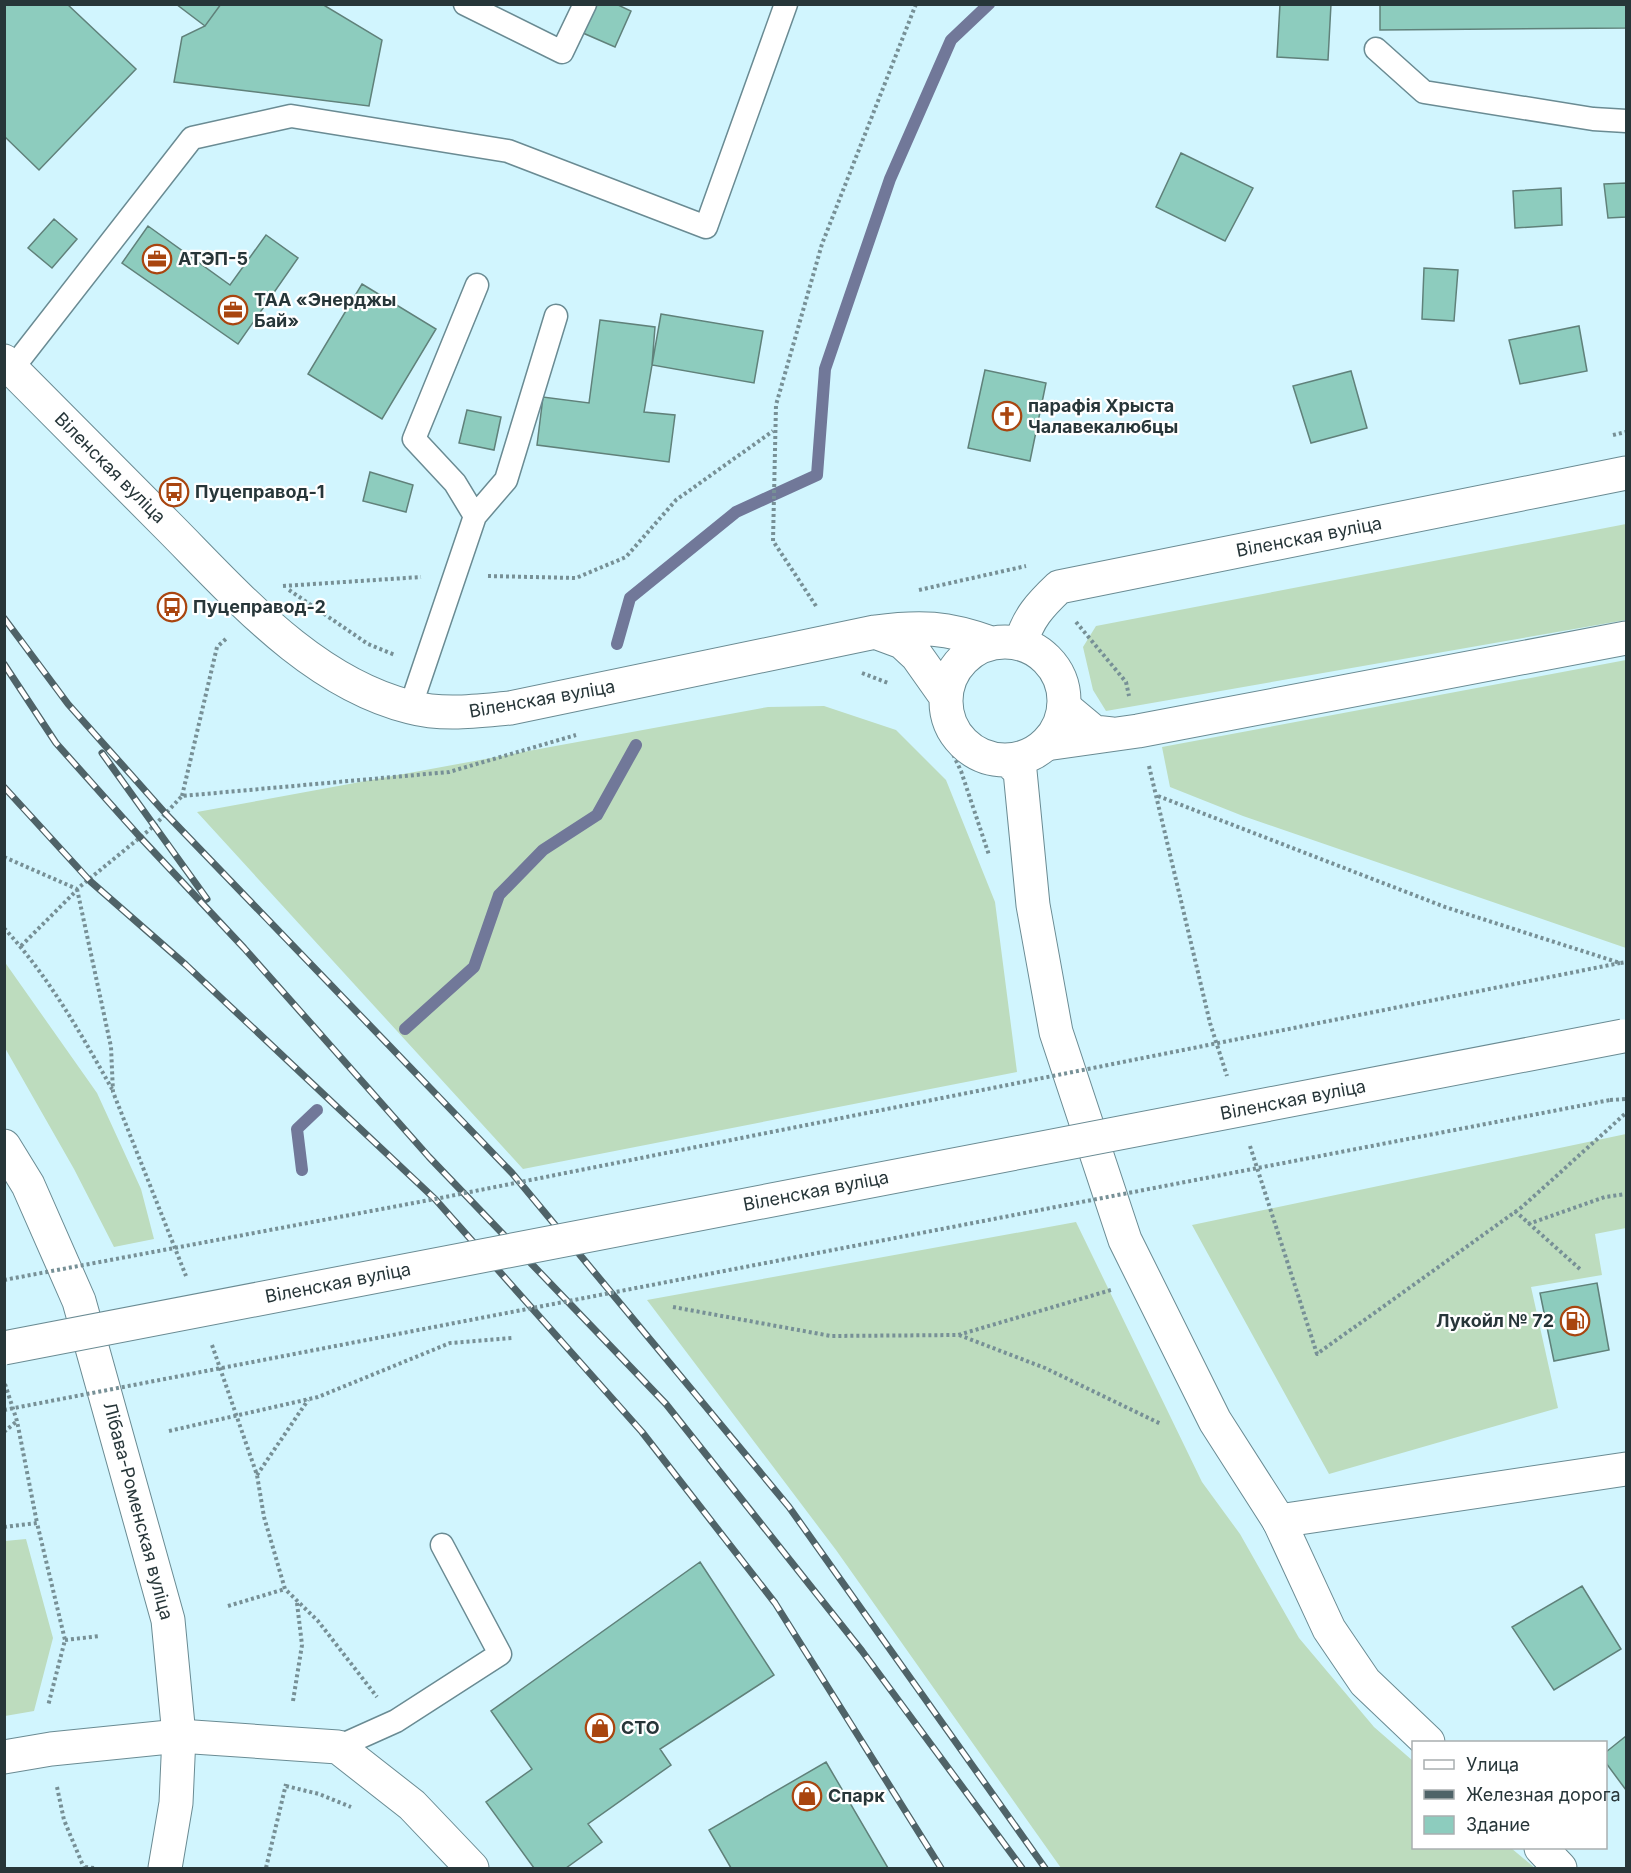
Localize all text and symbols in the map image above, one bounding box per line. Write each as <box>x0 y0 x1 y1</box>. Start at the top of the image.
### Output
office icon: АТЭП-5 <box>141 243 173 275</box>
place label: АТЭП-5 <box>178 248 248 269</box>
place label: ТАА «Энерджы Бай» <box>254 289 396 331</box>
office icon: ТАА «Энерджы Бай» <box>217 294 249 326</box>
place label: парафія Хрыста Чалавекалюбцы <box>1028 395 1178 437</box>
church icon: парафія Хрыста Чалавекалюбцы <box>991 400 1023 432</box>
street label: Віленская вуліца <box>51 408 170 527</box>
bus stop icon: Пуцеправод-1 <box>158 476 190 508</box>
place label: Пуцеправод-1 <box>195 481 325 502</box>
street label: Віленская вуліца <box>1234 512 1383 561</box>
bus stop icon: Пуцеправод-2 <box>156 591 188 623</box>
place label: Пуцеправод-2 <box>193 596 326 617</box>
street label: Віленская вуліца <box>467 675 617 722</box>
street label: Віленская вуліца <box>1218 1075 1367 1124</box>
street label: Віленская вуліца <box>741 1166 890 1215</box>
street label: Віленская вуліца <box>263 1258 412 1307</box>
fuel station icon: Лукойл № 72 <box>1559 1305 1591 1337</box>
place label: Лукойл № 72 <box>1436 1310 1554 1331</box>
street label: Лібава-Роменская вуліца <box>99 1400 178 1622</box>
shop icon: СТО <box>584 1712 616 1744</box>
place label: СТО <box>621 1717 660 1738</box>
legend <box>1412 1741 1607 1849</box>
text: Улица <box>1466 1754 1519 1775</box>
shop icon: Спарк <box>791 1780 823 1812</box>
text: Железная дорога <box>1466 1784 1621 1805</box>
place label: Спарк <box>828 1785 885 1806</box>
text: Здание <box>1466 1814 1530 1835</box>

